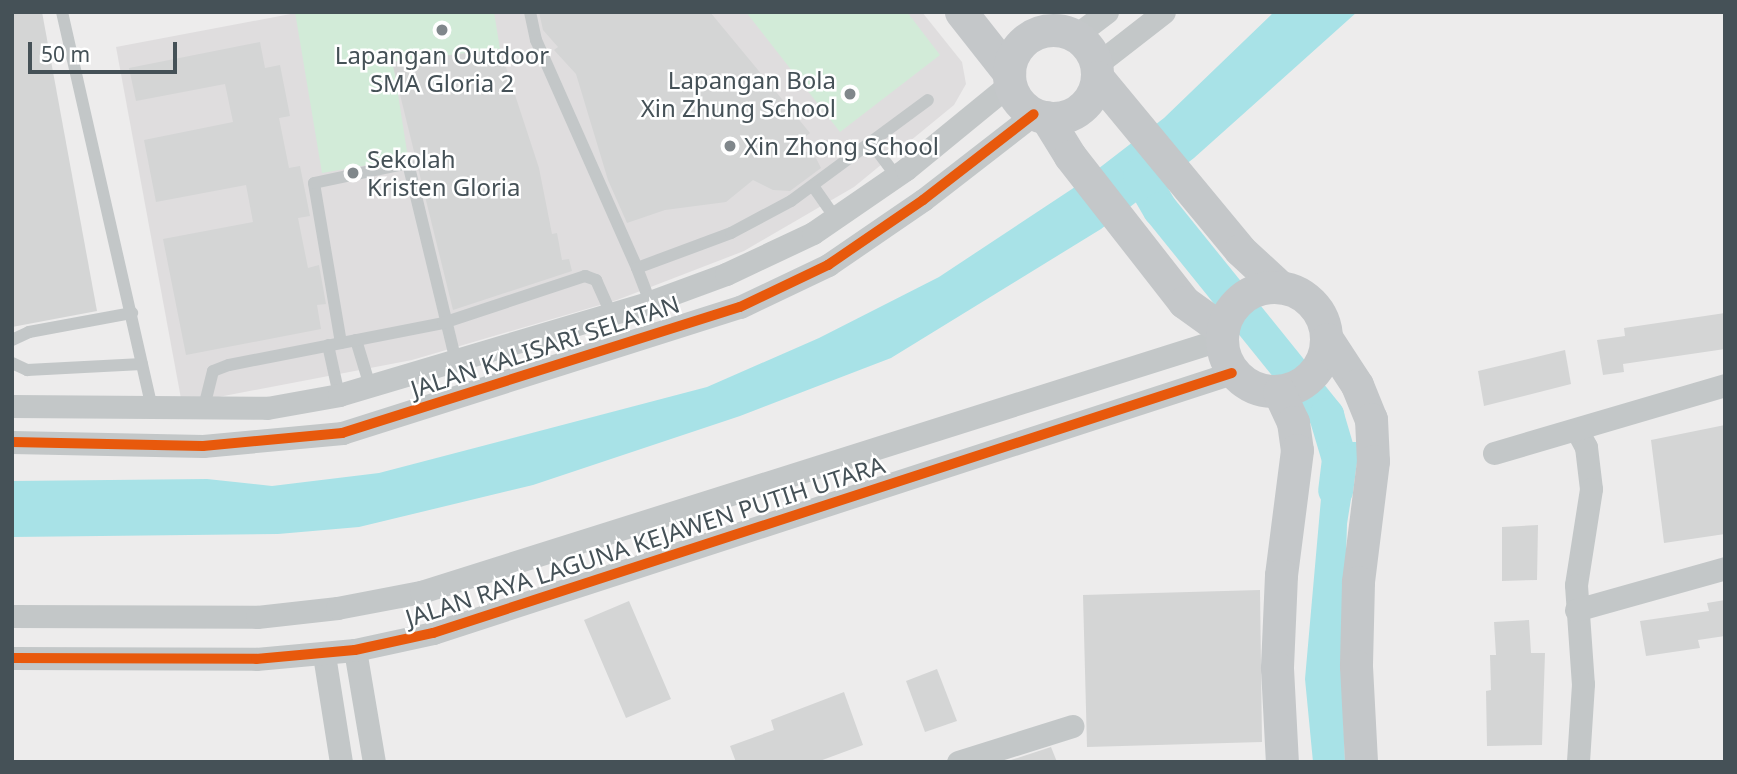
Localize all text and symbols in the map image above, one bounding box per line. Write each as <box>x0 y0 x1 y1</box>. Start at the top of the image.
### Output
marker: Lapangan Outdoor SMA Gloria 2 <box>434 22 450 38</box>
scale bar <box>32 28 180 72</box>
text: 50 m <box>41 40 90 68</box>
place label: Lapangan Outdoor SMA Gloria 2 <box>335 41 549 97</box>
place label: Lapangan Bola Xin Zhung School <box>641 66 836 122</box>
marker: Lapangan Bola Xin Zhung School <box>842 86 858 102</box>
place label: Xin Zhong School <box>744 132 939 160</box>
marker: Xin Zhong School <box>722 138 738 154</box>
place label: Sekolah Kristen Gloria <box>367 145 520 201</box>
marker: Sekolah Kristen Gloria <box>345 165 361 181</box>
street label: JALAN KALISARI SELATAN <box>407 289 683 403</box>
street label: JALAN RAYA LAGUNA KEJAWEN PUTIH UTARA <box>402 450 888 632</box>

